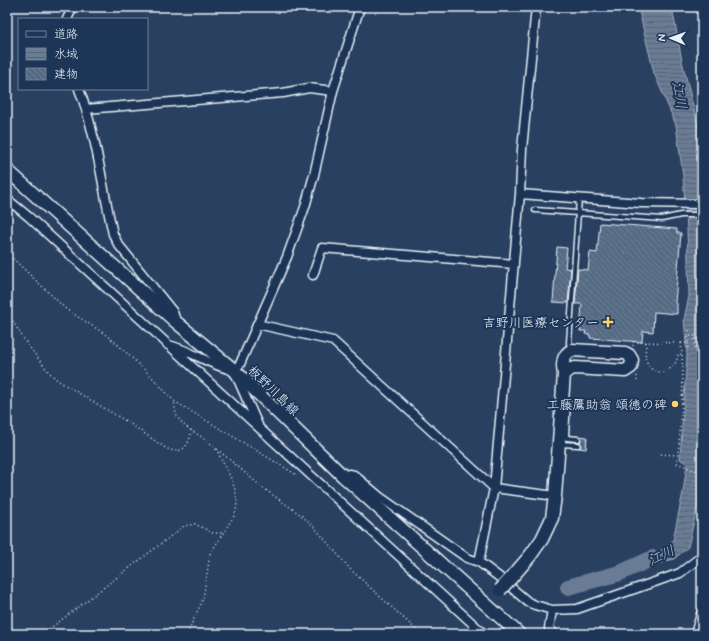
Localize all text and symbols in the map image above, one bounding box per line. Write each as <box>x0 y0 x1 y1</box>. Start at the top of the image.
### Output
legend <box>18 18 148 90</box>
north arrow <box>651 18 691 58</box>
text: 道路 <box>54 27 78 43</box>
text: N <box>655 34 669 42</box>
text: 水域 <box>54 47 78 63</box>
text: 建物 <box>54 67 78 83</box>
water label: 江川 <box>668 80 690 110</box>
place label: 吉野川医療センター <box>483 315 599 332</box>
marker: 吉野川医療センター <box>602 316 614 328</box>
street label: 板野川島線 <box>244 362 303 420</box>
place label: 工藤鷹助翁 頌徳の碑 <box>546 397 667 414</box>
marker: 工藤鷹助翁 頌徳の碑 <box>670 399 680 409</box>
water label: 江川 <box>645 542 678 570</box>

